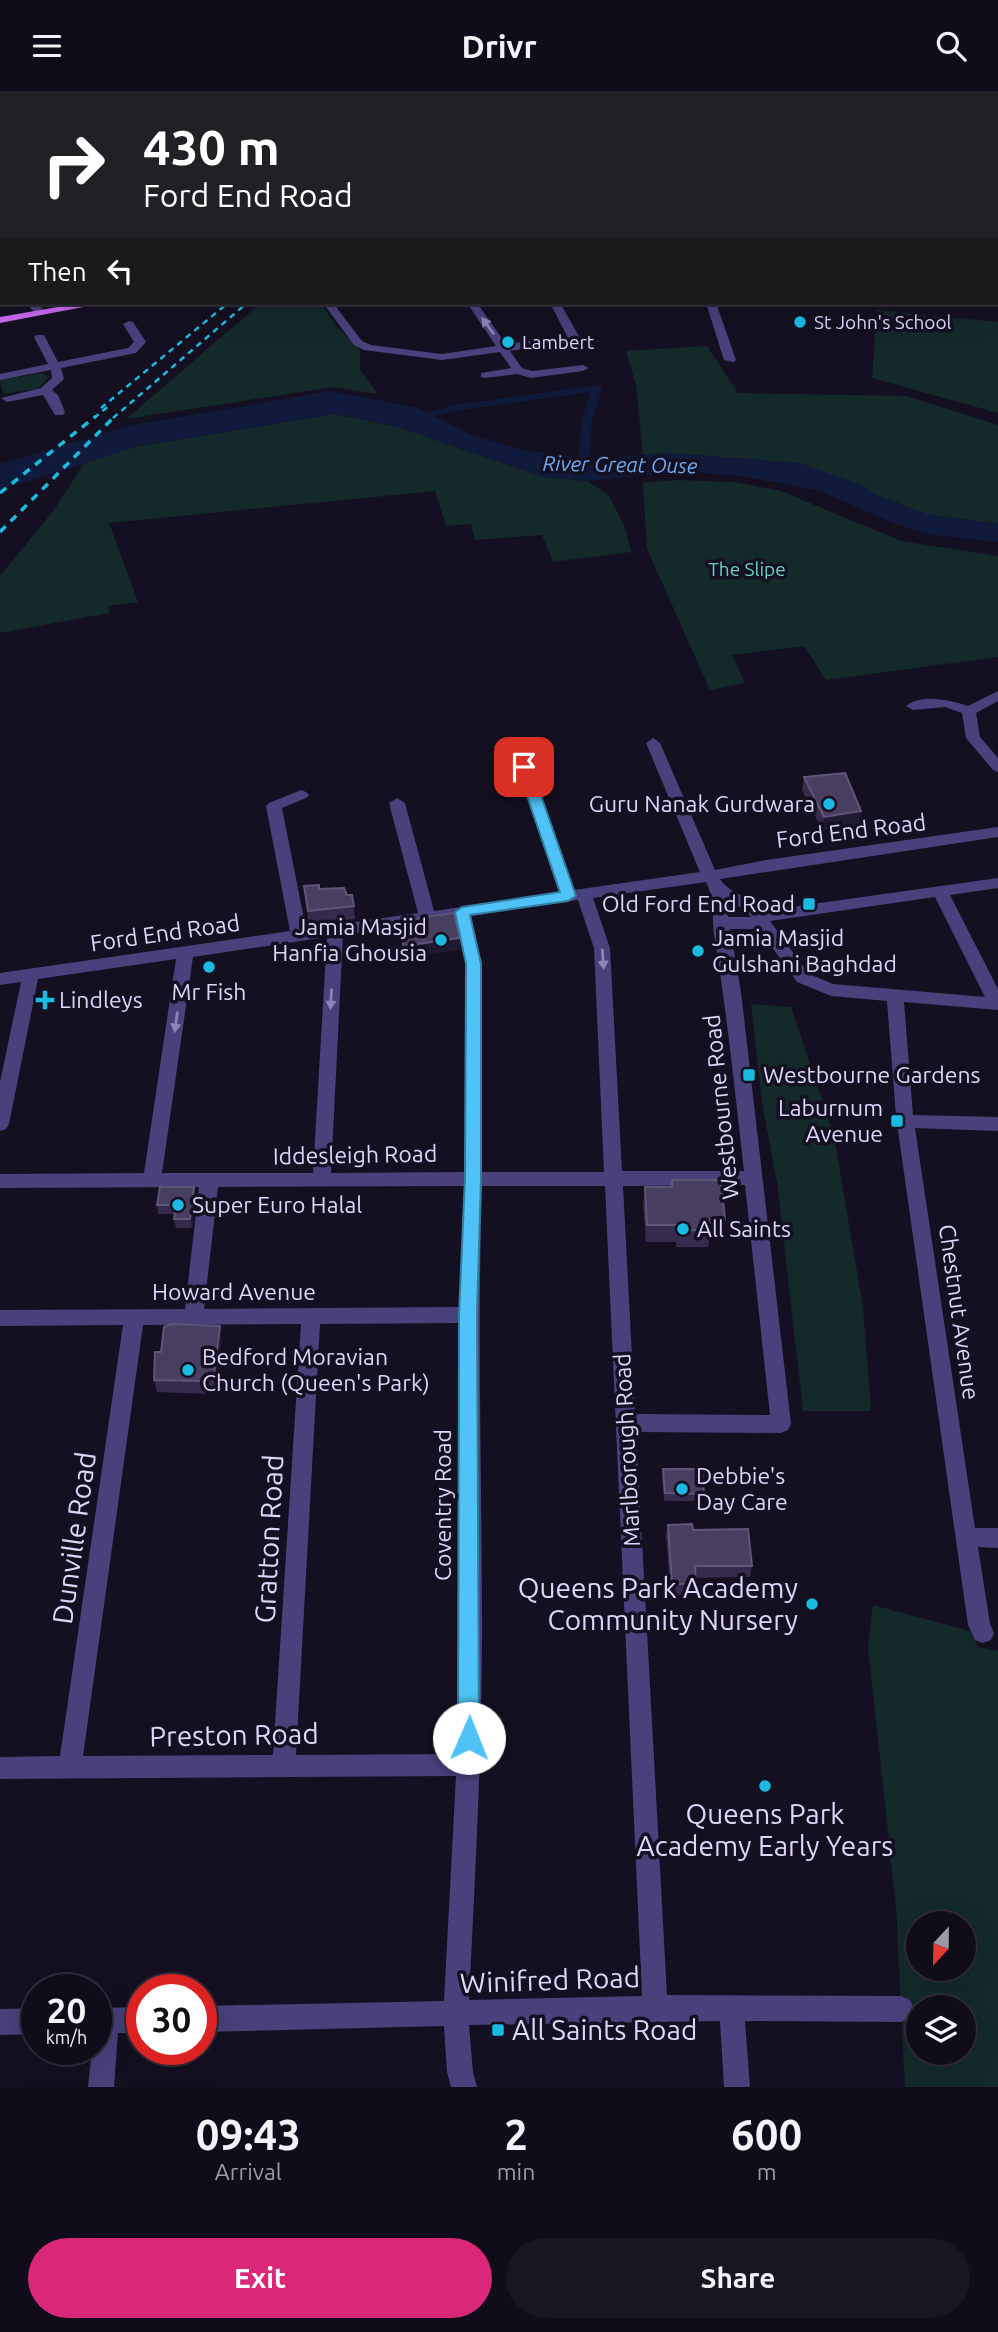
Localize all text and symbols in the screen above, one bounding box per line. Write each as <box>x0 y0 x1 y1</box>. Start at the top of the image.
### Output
icon: menu <box>28 27 66 65</box>
icon: search <box>932 27 970 65</box>
text: Drivr <box>461 28 537 64</box>
icon: right <box>28 119 119 210</box>
text: 430 m <box>143 119 280 174</box>
text: Ford End Road <box>143 177 353 213</box>
icon: left <box>101 252 139 290</box>
text: Then <box>28 257 87 286</box>
place label: St John's School <box>814 311 952 333</box>
marker: St John's School <box>792 314 808 330</box>
one-way arrow <box>481 316 495 335</box>
place label: Lambert <box>522 331 595 353</box>
marker: Lambert <box>500 334 516 350</box>
water label: River Great Ouse <box>542 451 698 477</box>
park label: The Slipe <box>708 558 786 580</box>
pin <box>494 737 554 797</box>
icon: arrive <box>505 748 543 786</box>
place label: Guru Nanak Gurdwara <box>589 791 815 816</box>
marker: Guru Nanak Gurdwara <box>821 796 837 812</box>
street label: Ford End Road <box>775 809 927 852</box>
place label: Old Ford End Road <box>602 891 795 916</box>
marker: Old Ford End Road <box>801 896 817 912</box>
street label: Ford End Road <box>89 910 241 955</box>
place label: Jamia Masjid Hanfia Ghousia <box>272 914 427 965</box>
place label: Jamia Masjid Gulshani Baghdad <box>712 925 897 976</box>
marker: Jamia Masjid Hanfia Ghousia <box>433 932 449 948</box>
marker: Jamia Masjid Gulshani Baghdad <box>690 943 706 959</box>
one-way arrow <box>597 949 608 971</box>
marker: Mr Fish <box>201 959 217 975</box>
place label: Mr Fish <box>172 979 246 1004</box>
place label: Lindleys <box>59 987 143 1012</box>
one-way arrow <box>325 988 336 1010</box>
marker: Lindleys <box>37 992 53 1008</box>
one-way arrow <box>170 1011 181 1033</box>
street label: Westbourne Road <box>698 1013 743 1201</box>
place label: Westbourne Gardens <box>763 1062 981 1087</box>
marker: Westbourne Gardens <box>741 1067 757 1083</box>
place label: Laburnum Avenue <box>778 1095 883 1146</box>
marker: Laburnum Avenue <box>889 1113 905 1129</box>
street label: Iddesleigh Road <box>273 1141 437 1168</box>
place label: Super Euro Halal <box>192 1192 362 1217</box>
marker: Super Euro Halal <box>170 1197 186 1213</box>
place label: All Saints <box>697 1216 791 1241</box>
marker: All Saints <box>675 1221 691 1237</box>
street label: Chestnut Avenue <box>935 1223 984 1401</box>
street label: Howard Avenue <box>152 1279 316 1304</box>
place label: Bedford Moravian Church (Queen's Park) <box>202 1344 430 1396</box>
street label: Marlborough Road <box>609 1353 644 1547</box>
marker: Bedford Moravian Church (Queen's Park) <box>180 1362 196 1378</box>
street label: Coventry Road <box>430 1429 455 1581</box>
street label: Dunville Road <box>46 1450 101 1626</box>
street label: Gratton Road <box>249 1454 288 1624</box>
place label: Debbie's Day Care <box>696 1463 788 1514</box>
marker: Debbie's Day Care <box>674 1481 690 1497</box>
place label: Queens Park Academy Community Nursery <box>518 1572 798 1635</box>
marker: Queens Park Academy Community Nursery <box>804 1596 820 1612</box>
position arrow <box>432 1701 506 1775</box>
street label: Preston Road <box>149 1718 319 1751</box>
marker: Queens Park Academy Early Years <box>757 1778 773 1794</box>
place label: Queens Park Academy Early Years <box>637 1798 893 1861</box>
north arrow <box>906 1911 976 1981</box>
map controls <box>906 1911 976 2065</box>
street label: Winifred Road <box>459 1961 641 1998</box>
speed limit sign: 30 <box>126 1974 217 2065</box>
text: 20 <box>47 1990 86 2030</box>
button: layers <box>906 1995 976 2065</box>
place label: All Saints Road <box>512 2014 697 2045</box>
marker: All Saints Road <box>490 2022 506 2038</box>
text: km/h <box>46 2027 87 2047</box>
text: 09:43 <box>196 2111 301 2158</box>
text: 2 <box>504 2111 528 2158</box>
text: 600 <box>731 2111 802 2158</box>
text: Arrival <box>215 2159 282 2184</box>
text: min <box>497 2159 535 2184</box>
text: m <box>757 2159 777 2184</box>
button: Exit <box>28 2238 492 2318</box>
button: Share <box>506 2238 970 2318</box>

